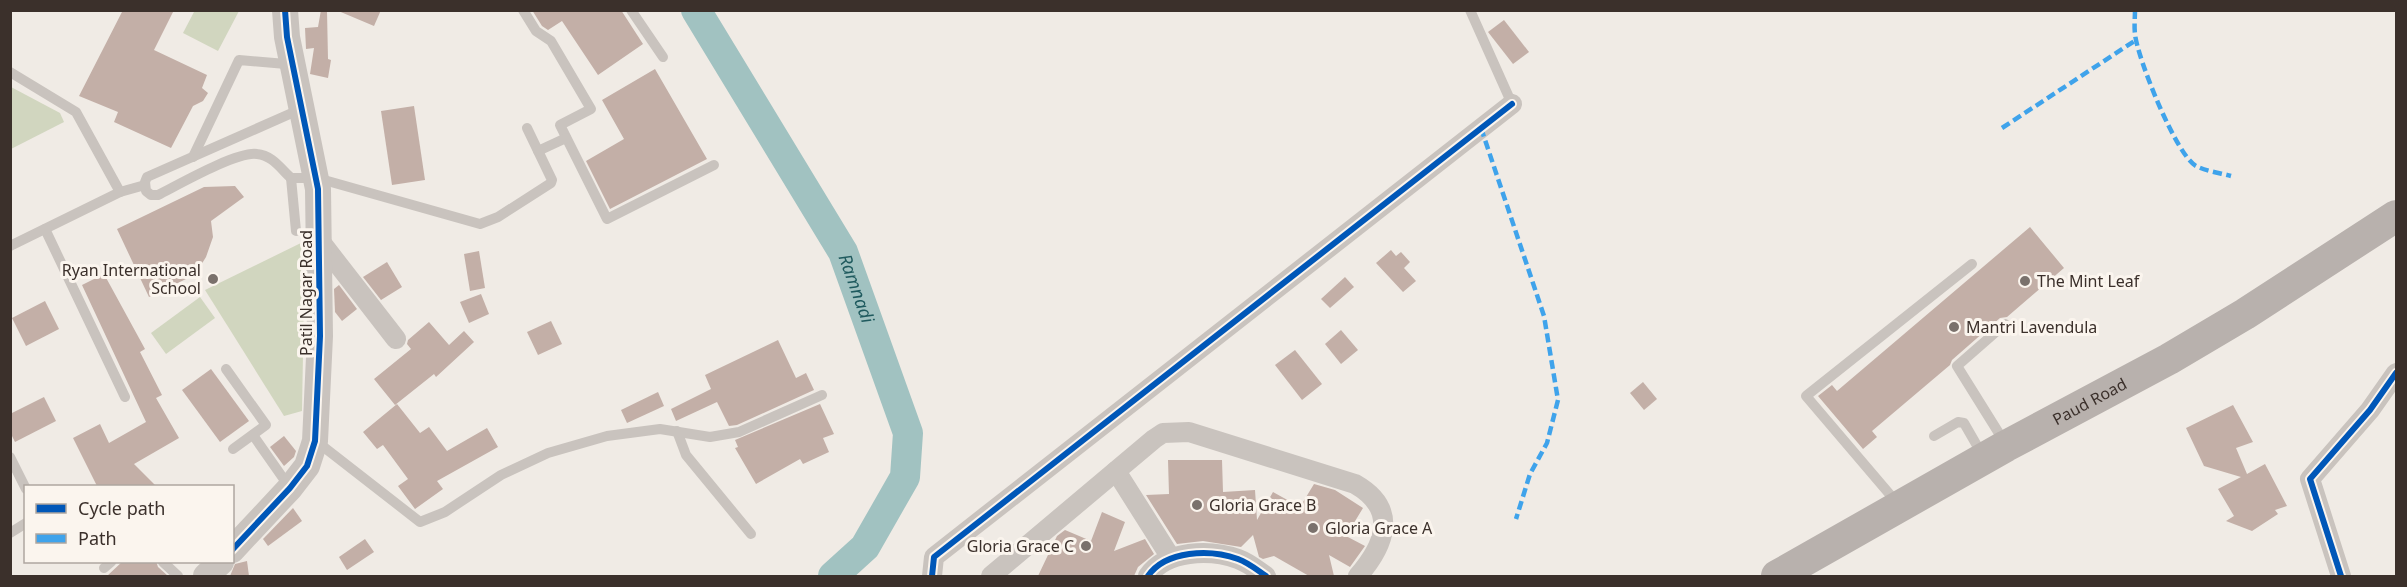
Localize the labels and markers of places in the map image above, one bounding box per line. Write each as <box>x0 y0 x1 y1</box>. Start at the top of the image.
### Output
place label: Ryan International School <box>62 259 201 299</box>
place label: The Mint Leaf <box>2037 270 2141 292</box>
marker: Ryan International School <box>206 272 220 286</box>
marker: The Mint Leaf <box>2018 274 2032 288</box>
place label: Mantri Lavendula <box>1966 316 2097 338</box>
marker: Mantri Lavendula <box>1947 320 1961 334</box>
place label: Gloria Grace B <box>1209 494 1317 516</box>
marker: Gloria Grace B <box>1190 498 1204 512</box>
place label: Gloria Grace A <box>1325 517 1433 539</box>
marker: Gloria Grace A <box>1306 521 1320 535</box>
place label: Gloria Grace C <box>967 535 1074 557</box>
marker: Gloria Grace C <box>1079 539 1093 553</box>

